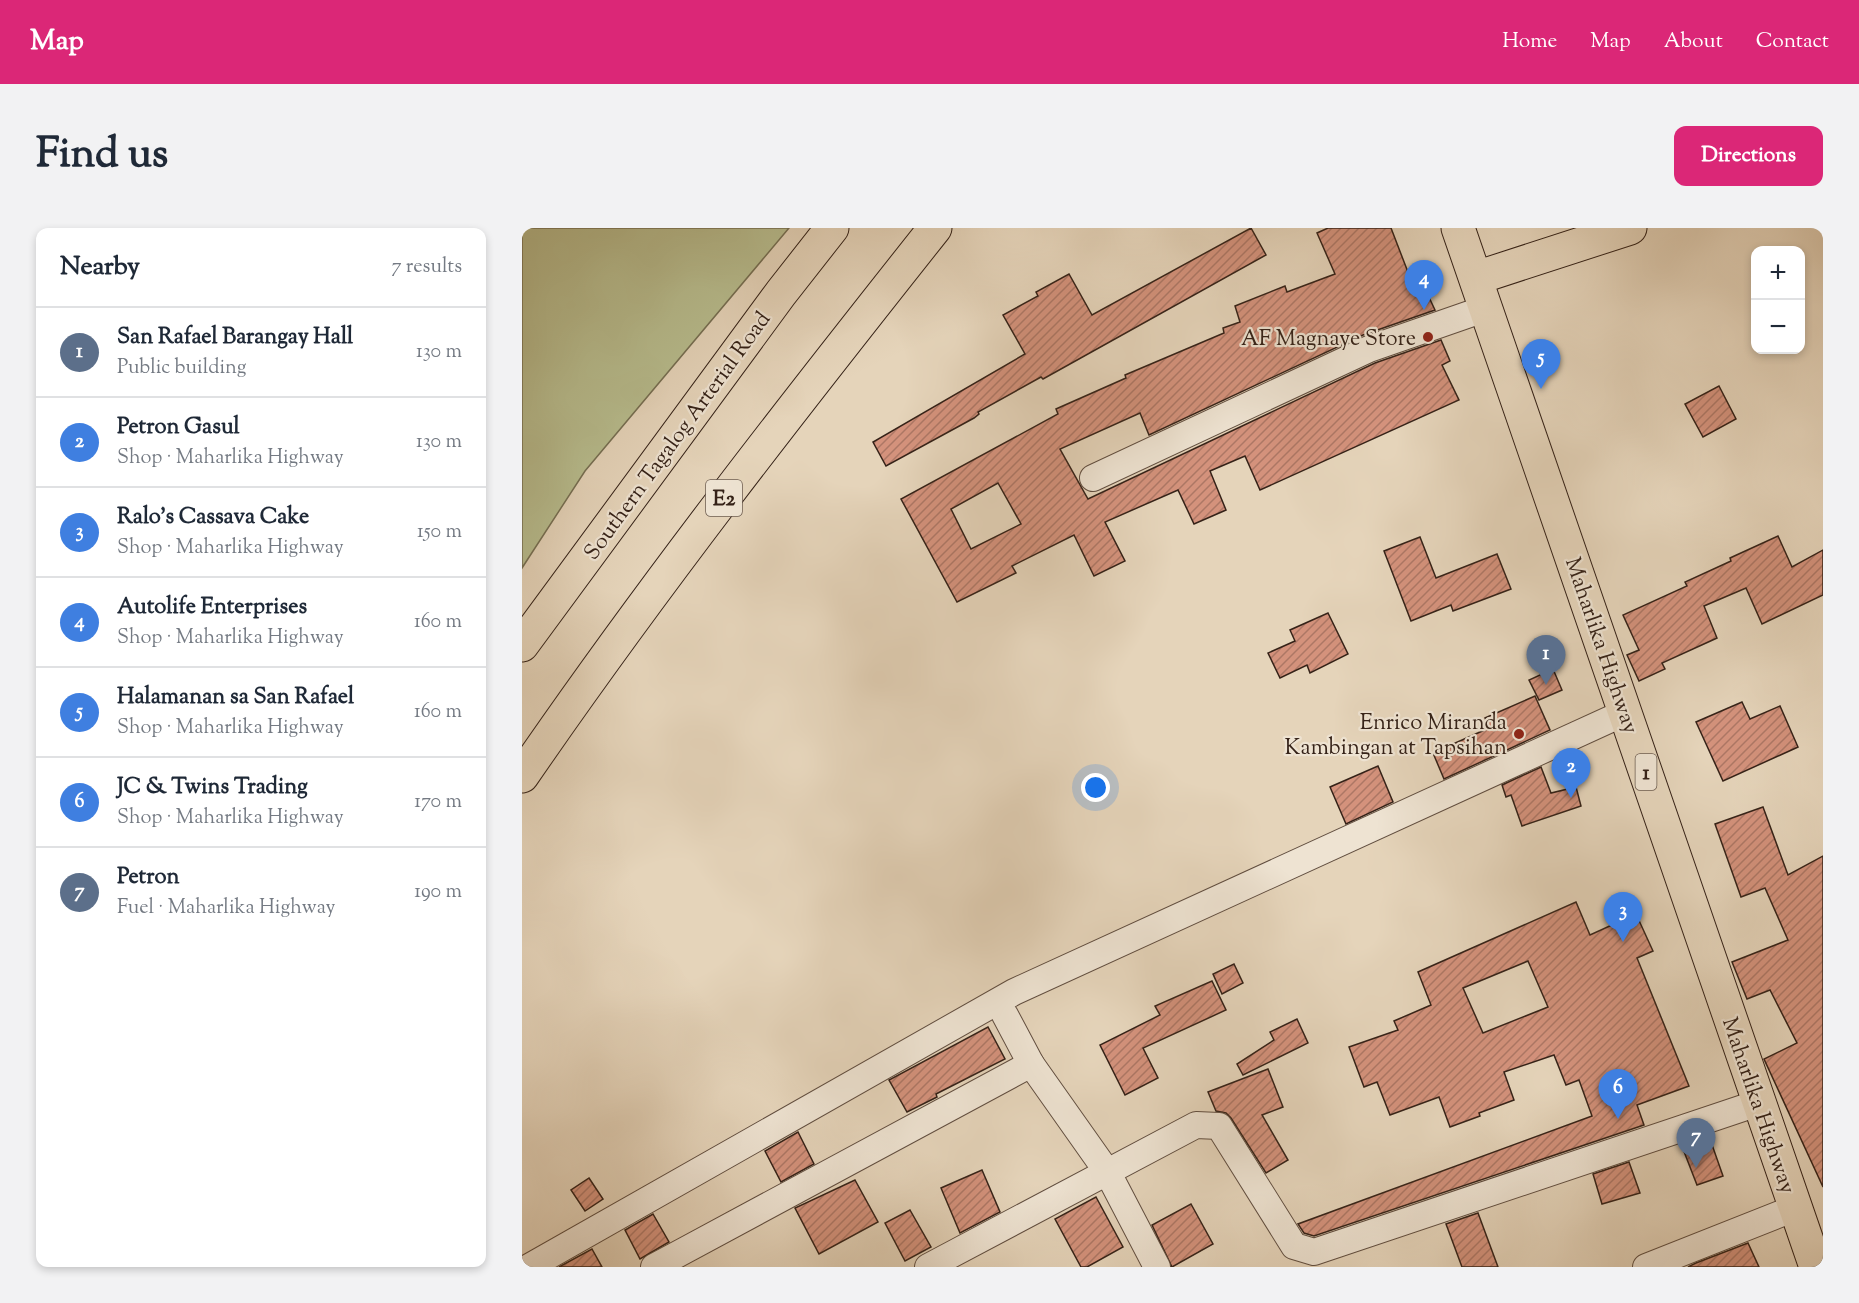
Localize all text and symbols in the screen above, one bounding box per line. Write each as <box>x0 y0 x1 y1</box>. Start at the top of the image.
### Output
text: Map <box>30 22 84 62</box>
text: Home <box>1502 27 1557 57</box>
text: Map <box>1590 27 1631 57</box>
text: About <box>1664 27 1723 57</box>
text: Contact <box>1756 27 1829 57</box>
text: Find us <box>36 126 168 186</box>
button: Directions <box>1674 126 1823 186</box>
map controls <box>1751 246 1805 354</box>
button: + <box>1751 246 1805 300</box>
text: Nearby <box>60 249 140 286</box>
text: 7 results <box>391 253 462 282</box>
pin: 4 <box>1404 260 1444 310</box>
button: − <box>1751 300 1805 354</box>
street label: Southern Tagalog Arterial Road <box>577 306 780 568</box>
text: San Rafael Barangay Hall <box>117 322 353 354</box>
place label: AF Magnaye Store <box>1241 324 1416 356</box>
marker: AF Magnaye Store <box>1421 330 1435 344</box>
text: 1 <box>76 338 83 367</box>
text: 130 m <box>416 338 462 367</box>
pin: 5 <box>1522 340 1560 389</box>
text: Public building <box>117 354 247 383</box>
text: Petron Gasul <box>117 412 240 444</box>
text: 2 <box>75 428 84 457</box>
text: 130 m <box>416 428 462 457</box>
text: Shop · Maharlika Highway <box>117 444 344 473</box>
road number: E2 <box>706 480 742 516</box>
text: Ralo's Cassava Cake <box>117 502 309 534</box>
text: 3 <box>75 518 84 547</box>
text: 150 m <box>417 518 462 547</box>
text: Shop · Maharlika Highway <box>117 534 344 563</box>
street label: Maharlika Highway <box>1555 553 1645 739</box>
text: Autolife Enterprises <box>117 592 307 624</box>
text: 4 <box>74 608 85 637</box>
text: 160 m <box>414 608 462 637</box>
text: Shop · Maharlika Highway <box>117 624 344 653</box>
pin: 1 <box>1526 636 1566 685</box>
text: Halamanan sa San Rafael <box>117 682 354 714</box>
text: 5 <box>76 698 83 727</box>
text: 160 m <box>414 698 462 727</box>
place label: Enrico Miranda Kambingan at Tapsihan <box>1285 708 1507 765</box>
text: Shop · Maharlika Highway <box>117 714 344 743</box>
marker: Enrico Miranda Kambingan at Tapsihan <box>1512 727 1526 741</box>
pin: 2 <box>1552 748 1590 798</box>
road number: 1 <box>1636 754 1656 790</box>
text: JC & Twins Trading <box>117 772 308 804</box>
your location <box>1081 773 1110 802</box>
text: 6 <box>75 788 84 817</box>
text: 170 m <box>414 788 462 817</box>
text: Shop · Maharlika Highway <box>117 804 344 833</box>
text: Petron <box>117 862 179 894</box>
text: 7 <box>74 878 85 907</box>
text: 190 m <box>414 878 462 907</box>
pin: 3 <box>1604 892 1642 942</box>
text: Fuel · Maharlika Highway <box>117 894 336 923</box>
street label: Maharlika Highway <box>1712 1013 1802 1199</box>
pin: 6 <box>1598 1070 1638 1119</box>
pin: 7 <box>1676 1118 1716 1168</box>

